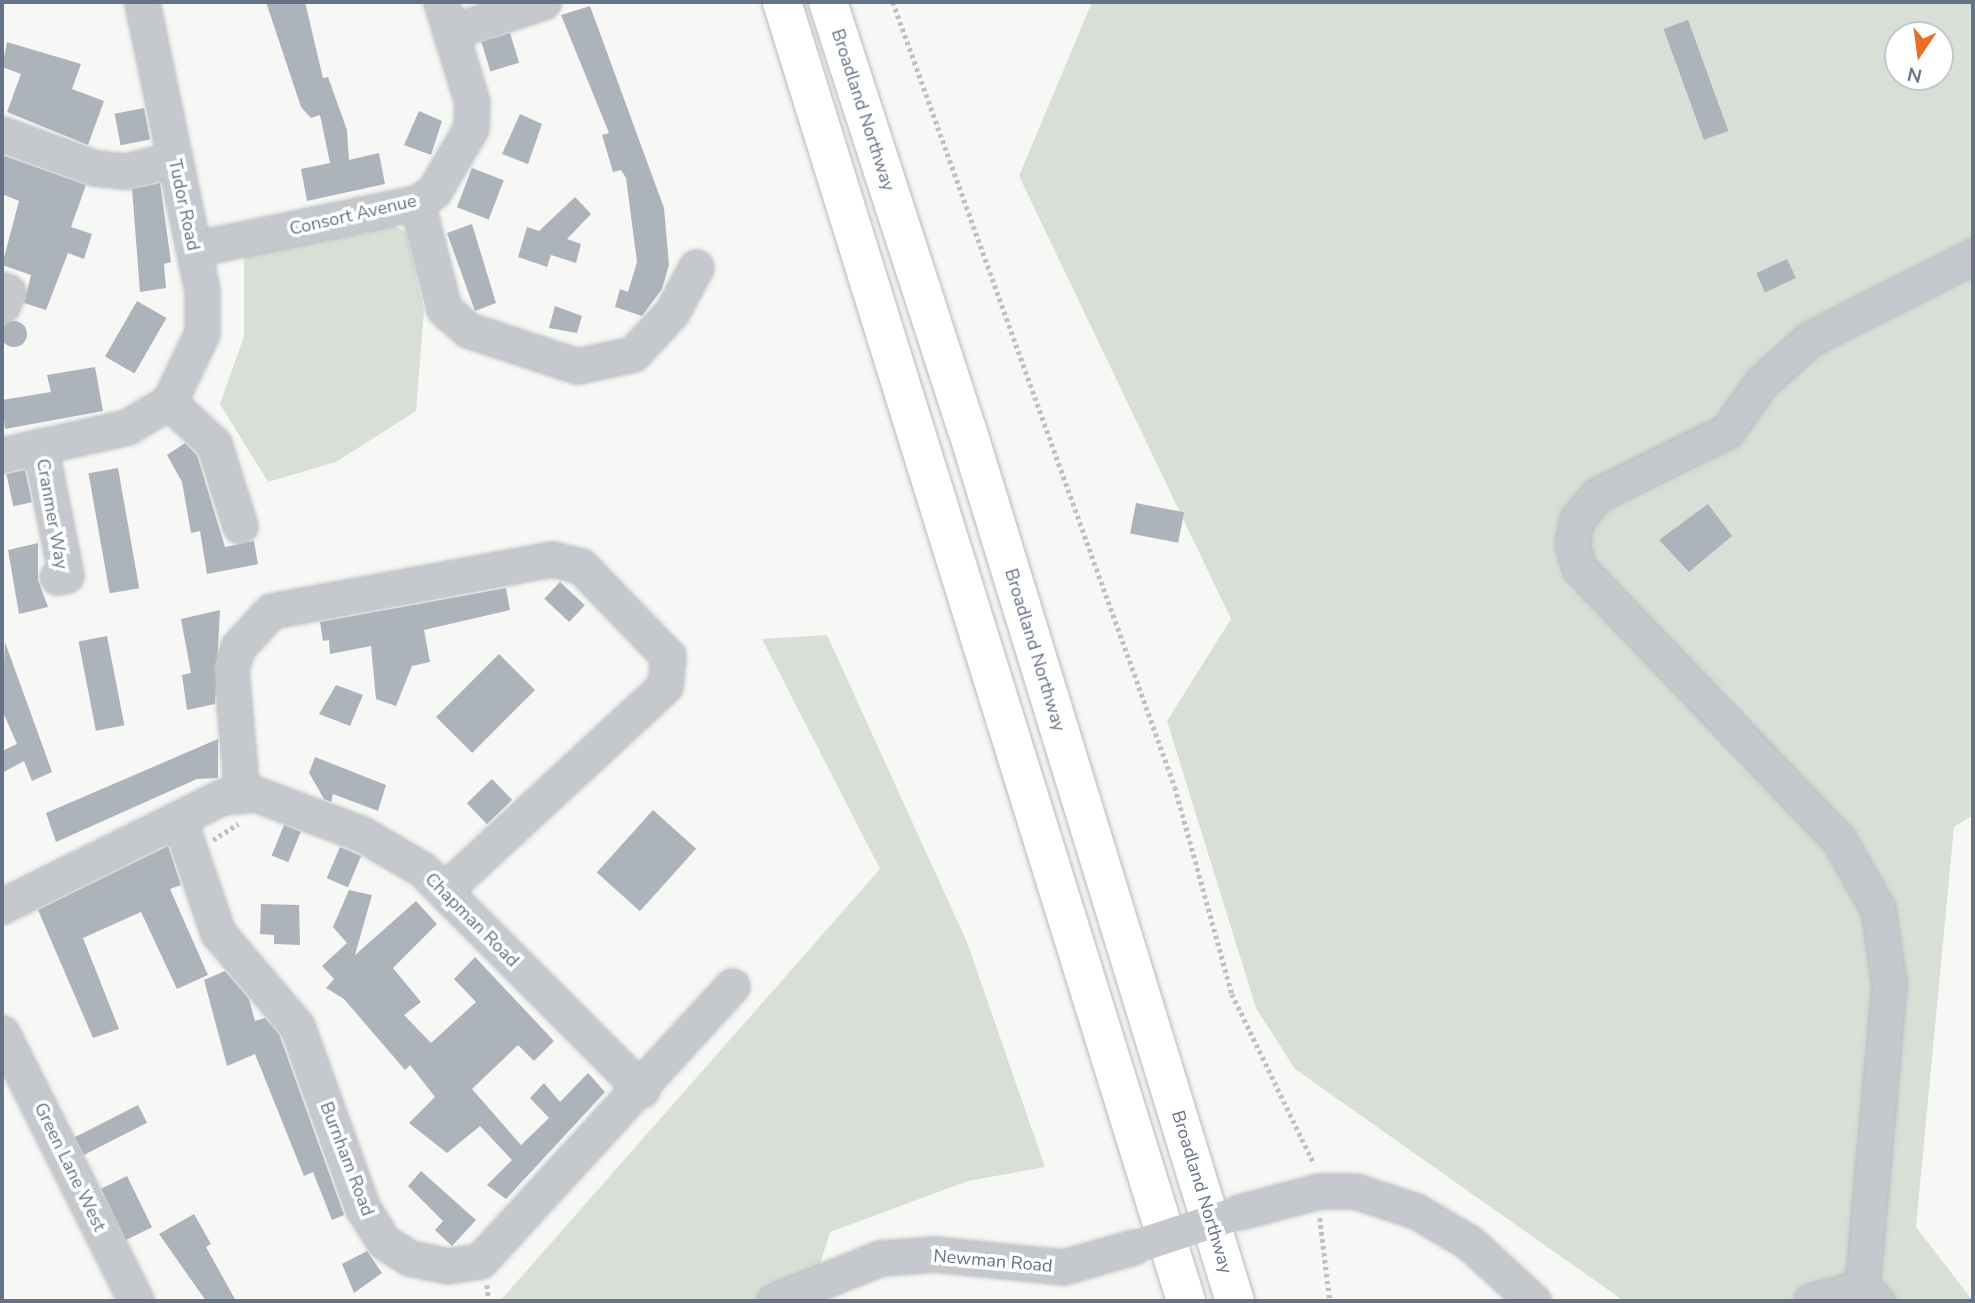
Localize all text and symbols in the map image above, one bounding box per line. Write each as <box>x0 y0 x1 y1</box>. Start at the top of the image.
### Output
north arrow <box>1884 21 1954 91</box>
street label: Broadland Northway <box>827 26 899 194</box>
text: N <box>1905 60 1925 89</box>
street label: Tudor Road <box>164 157 204 253</box>
street label: Consort Avenue <box>287 190 419 240</box>
street label: Cranmer Way <box>32 457 72 571</box>
street label: Broadland Northway <box>1000 566 1070 734</box>
street label: Chapman Road <box>421 869 523 971</box>
street label: Green Lane West <box>30 1099 110 1235</box>
street label: Burnham Road <box>315 1099 379 1219</box>
street label: Broadland Northway <box>1167 1108 1237 1276</box>
street label: Newman Road <box>932 1245 1054 1277</box>

